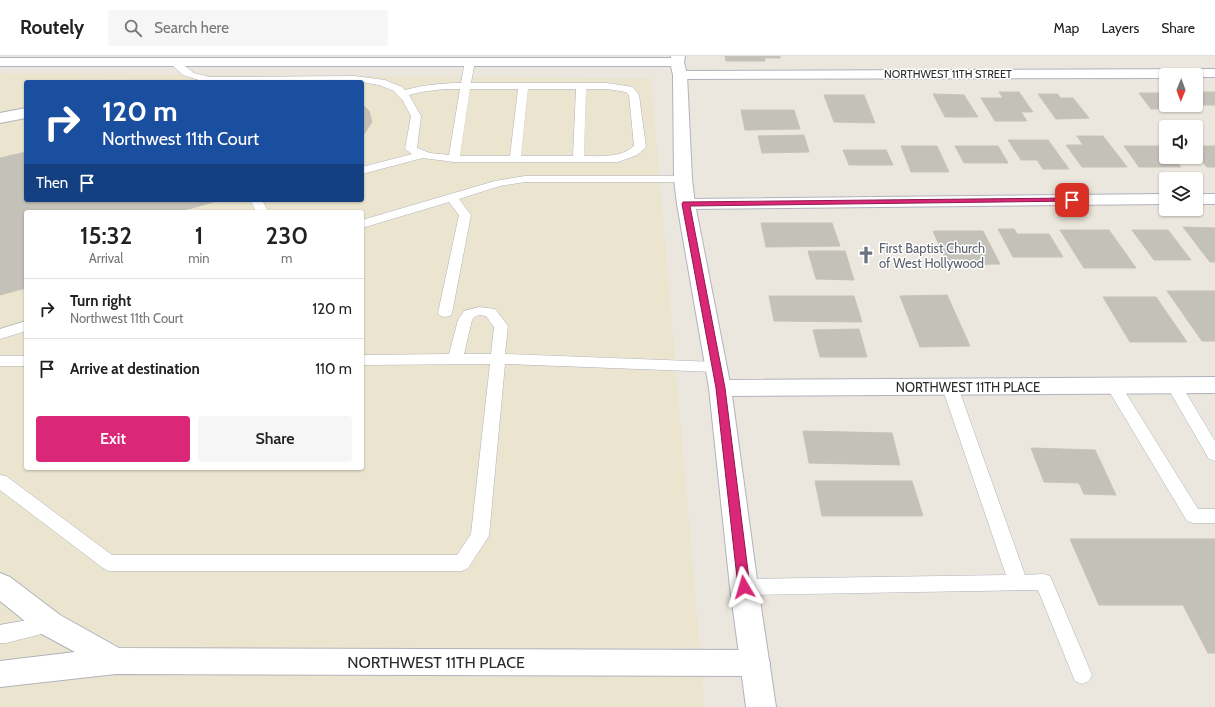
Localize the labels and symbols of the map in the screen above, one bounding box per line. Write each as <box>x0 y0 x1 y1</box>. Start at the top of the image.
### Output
street label: NORTHWEST 11TH STREET <box>884 67 1012 81</box>
north arrow <box>1159 68 1203 112</box>
pin <box>1055 183 1089 217</box>
place label: First Baptist Church of West Hollywood <box>879 240 985 271</box>
church icon: First Baptist Church of West Hollywood <box>856 245 876 265</box>
street label: NORTHWEST 11TH PLACE <box>896 379 1040 395</box>
position arrow <box>723 566 765 608</box>
street label: NORTHWEST 11TH PLACE <box>347 653 525 672</box>

